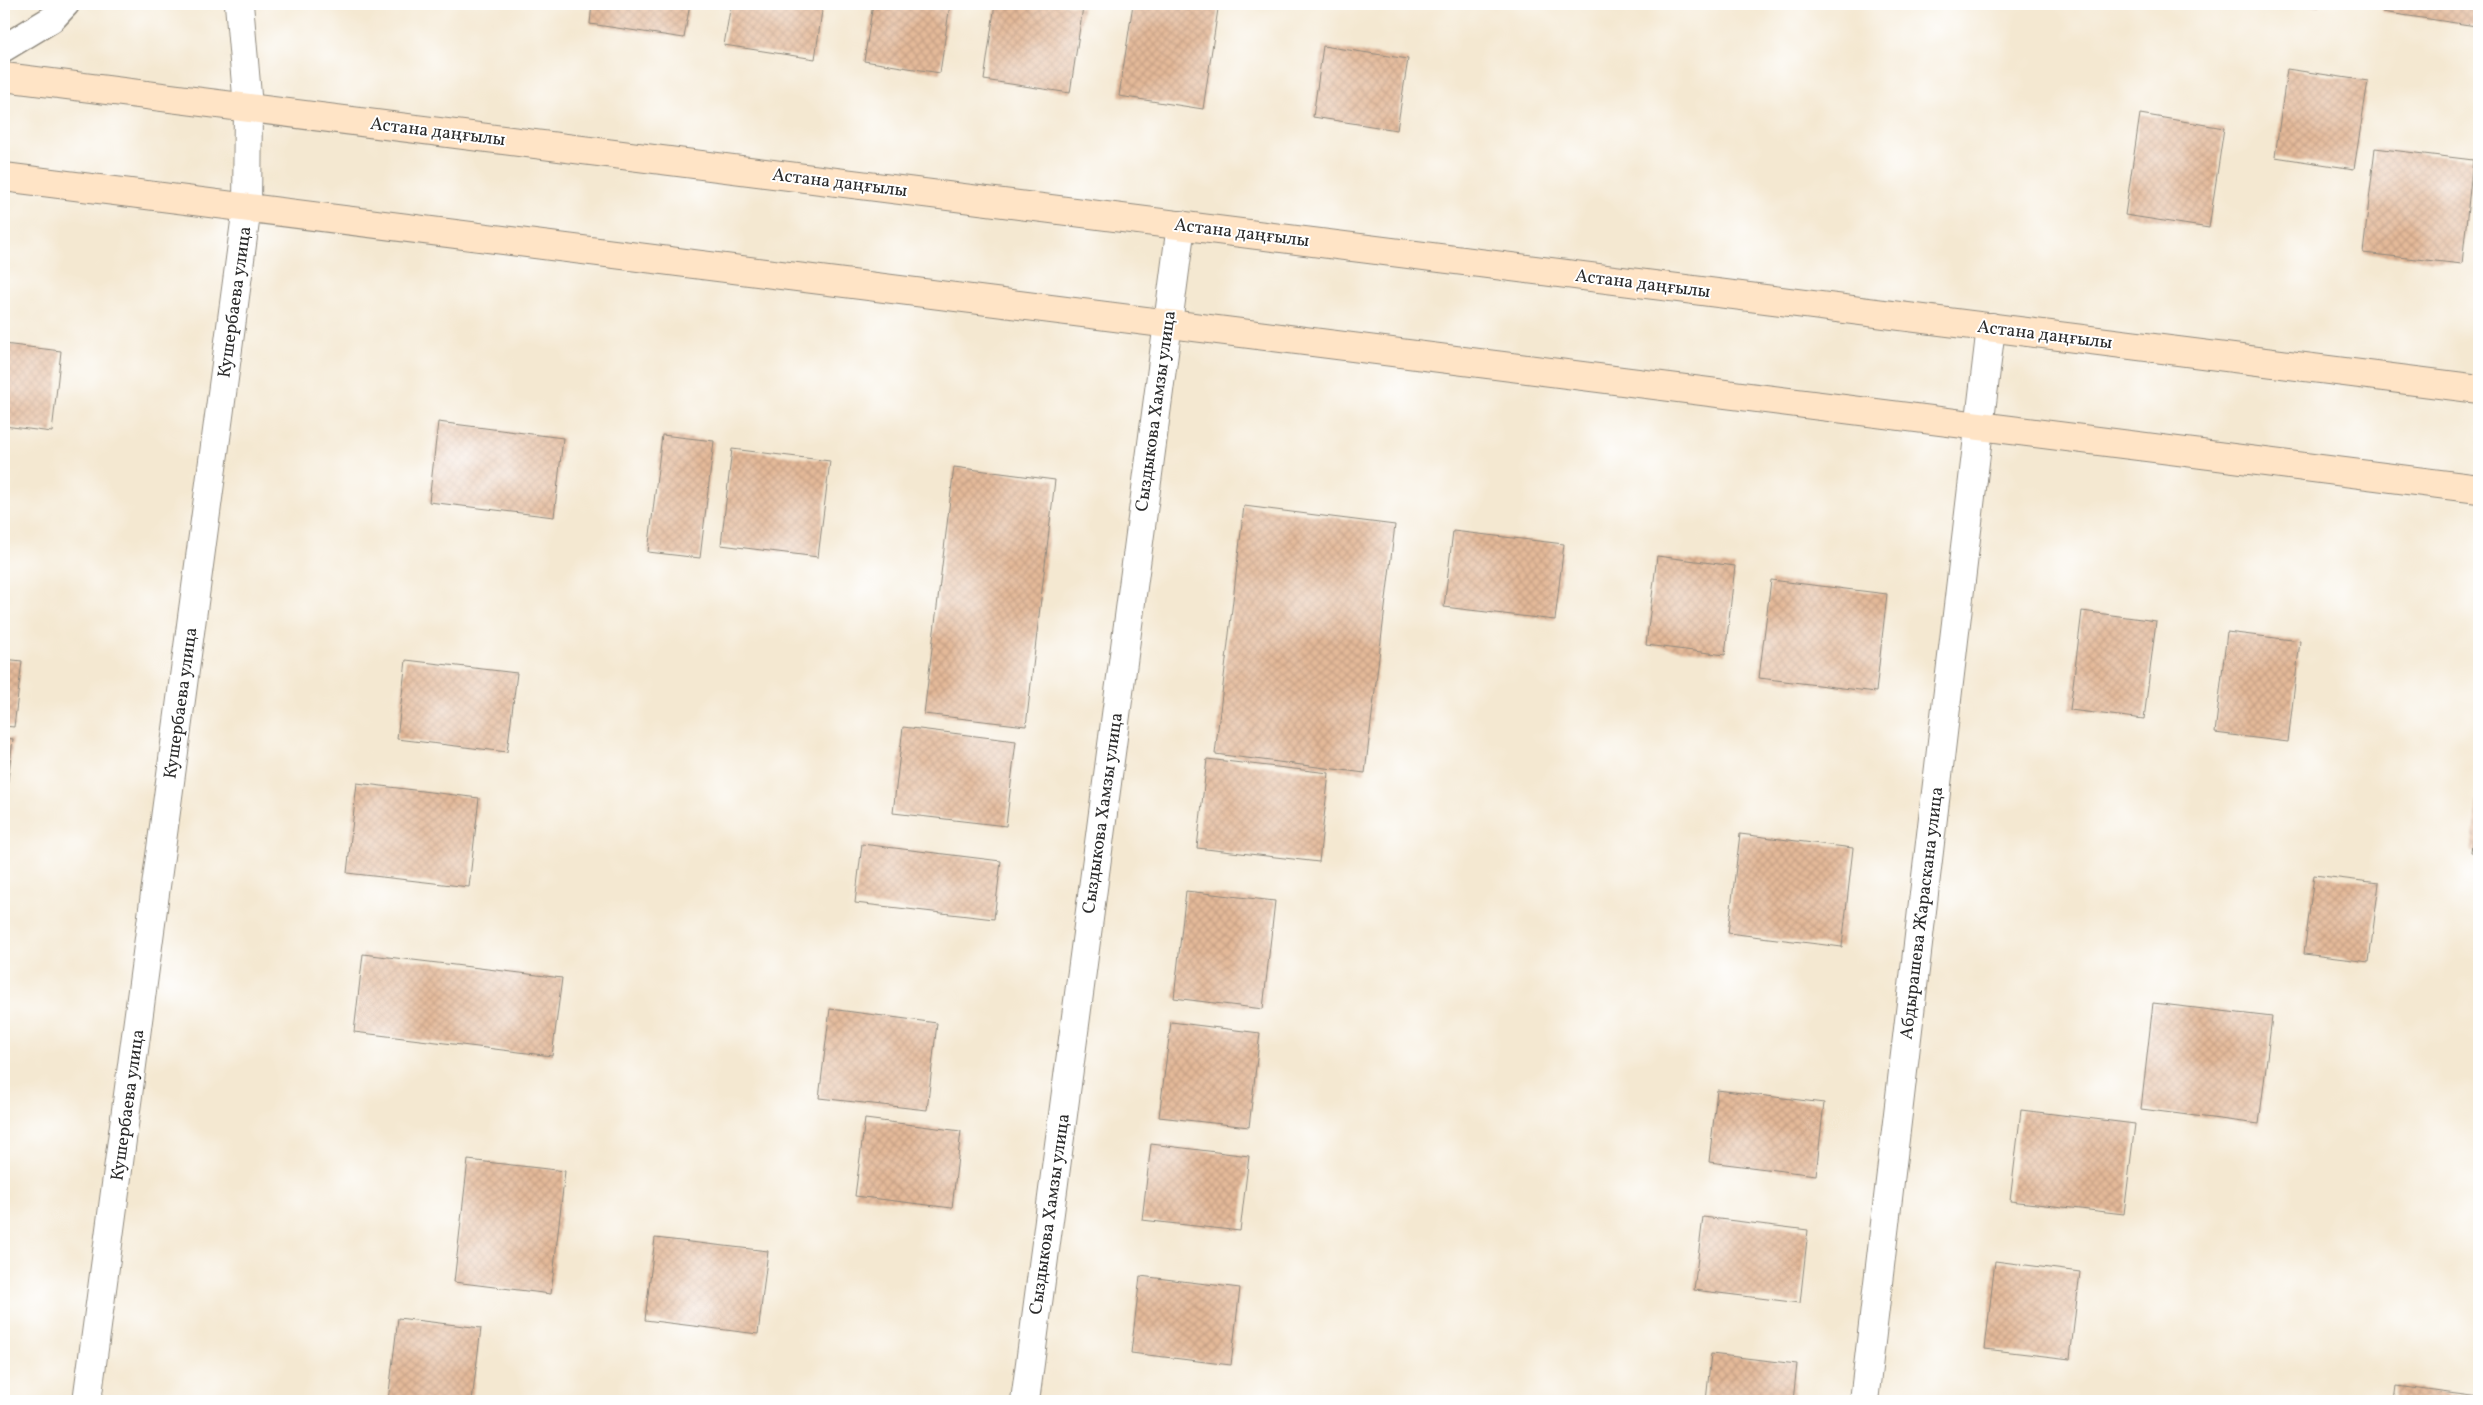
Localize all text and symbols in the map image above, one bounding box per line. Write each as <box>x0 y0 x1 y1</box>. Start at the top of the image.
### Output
street label: Астана даңғылы <box>369 112 507 153</box>
street label: Астана даңғылы <box>771 163 909 204</box>
street label: Астана даңғылы <box>1173 213 1311 254</box>
street label: Кушербаева улица <box>212 225 258 380</box>
street label: Астана даңғылы <box>1574 264 1712 305</box>
street label: Сыздыкова Хамзы улица <box>1130 309 1183 513</box>
street label: Астана даңғылы <box>1976 315 2114 356</box>
street label: Кушербаева улица <box>158 626 204 781</box>
street label: Сыздыкова Хамзы улица <box>1077 711 1130 915</box>
street label: Абдырашева Жараскана улица <box>1895 785 1950 1041</box>
street label: Кушербаева улица <box>105 1028 151 1183</box>
street label: Сыздыкова Хамзы улица <box>1024 1112 1077 1316</box>

